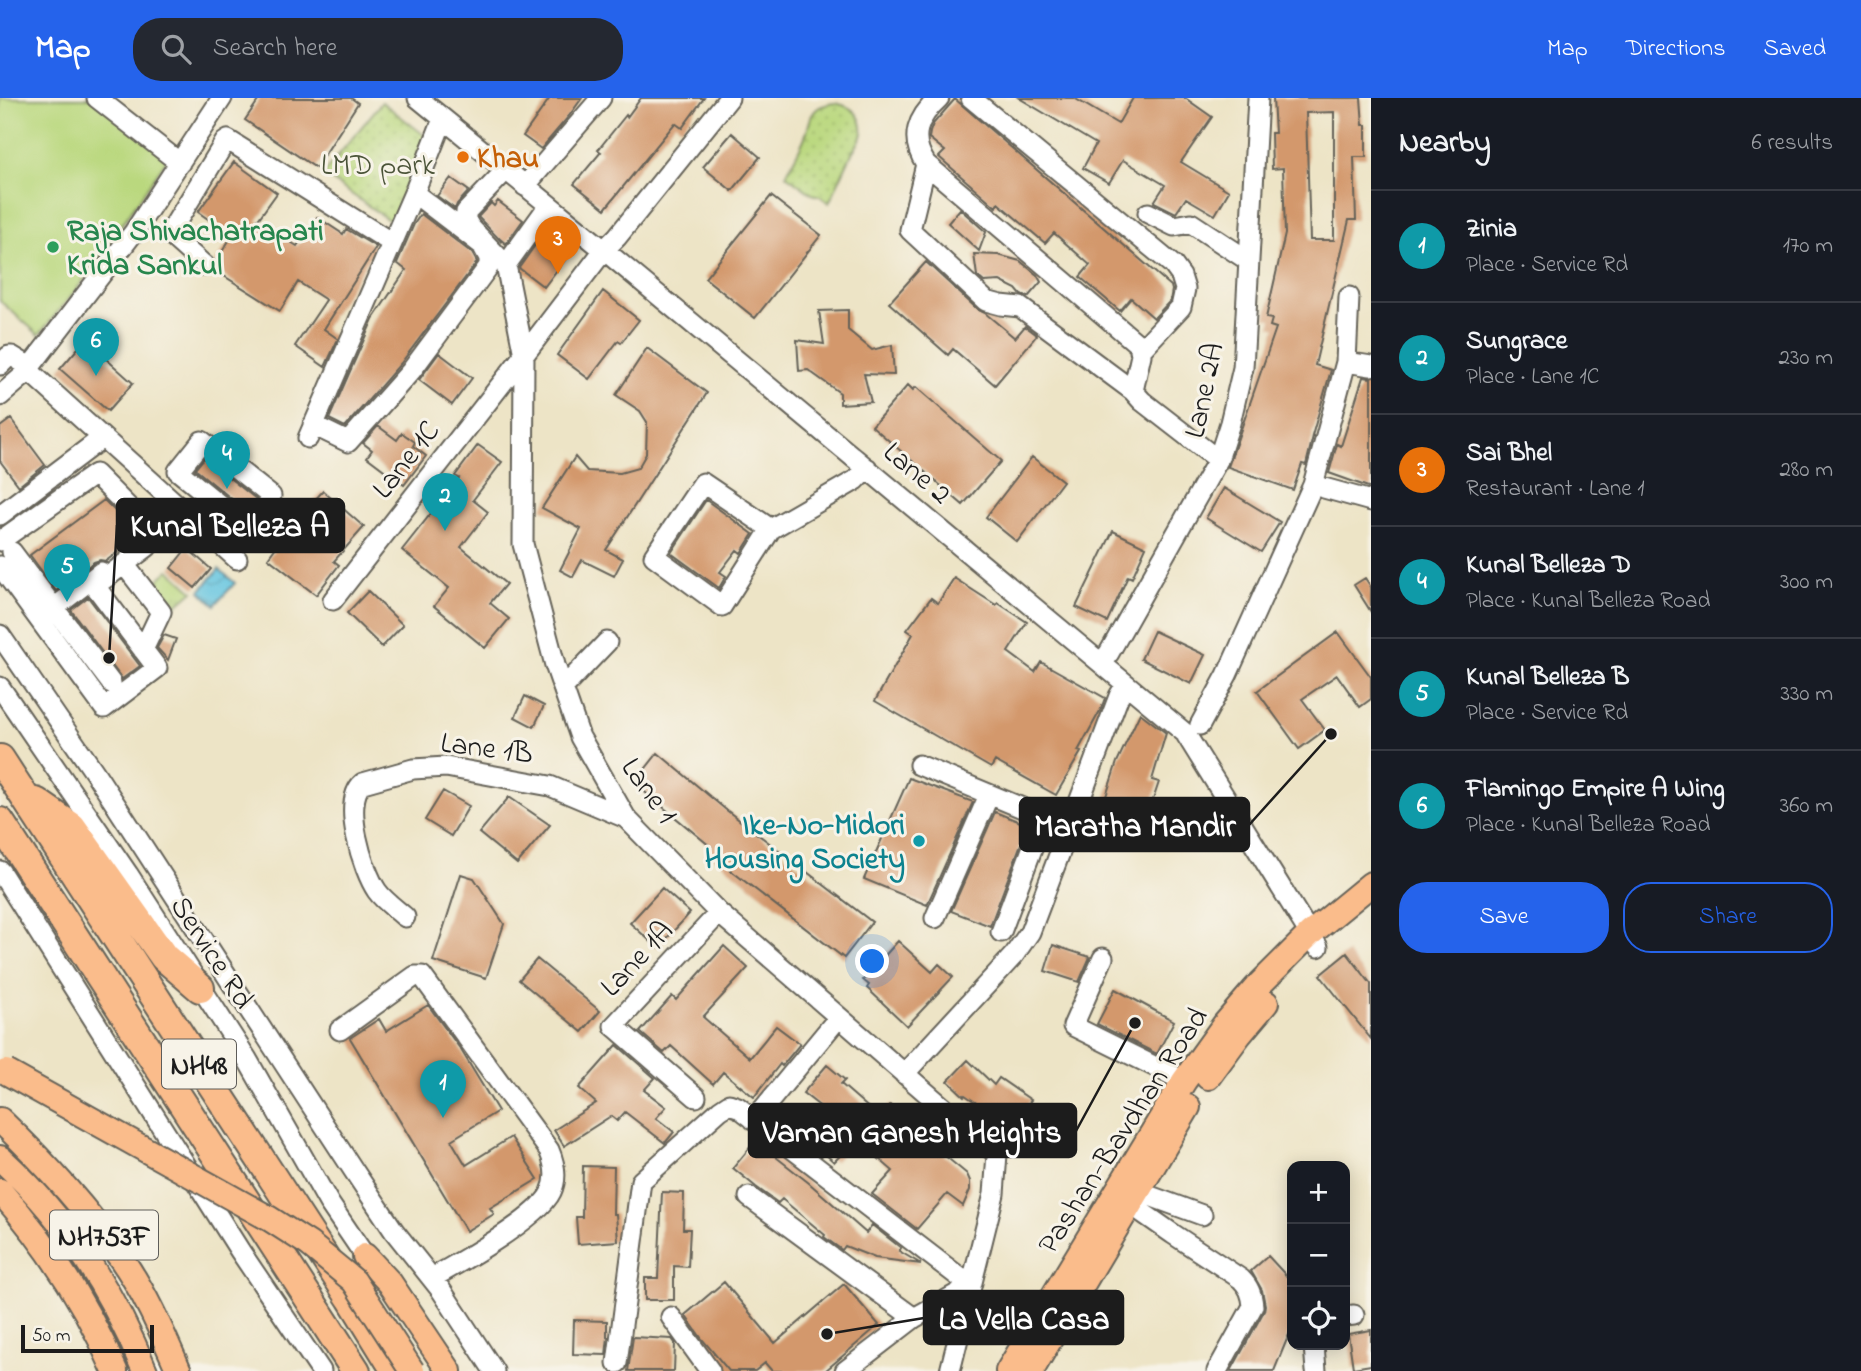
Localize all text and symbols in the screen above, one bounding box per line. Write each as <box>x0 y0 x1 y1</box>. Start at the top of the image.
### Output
search box <box>133 18 623 81</box>
text: Map <box>35 25 91 73</box>
icon: search <box>157 30 195 68</box>
text: Search here <box>213 30 337 68</box>
text: Map <box>1547 32 1588 67</box>
text: Directions <box>1626 32 1725 67</box>
text: Saved <box>1763 32 1826 67</box>
text: Nearby <box>1399 122 1491 166</box>
text: 6 results <box>1752 127 1833 160</box>
place label: Khau <box>477 138 539 182</box>
park label: LMD park <box>321 145 436 189</box>
marker: Khau <box>455 149 471 165</box>
place label: Raja Shivachatrapati Krida Sankul <box>67 211 324 289</box>
text: Zinia <box>1466 211 1517 249</box>
pin: 3 <box>535 216 581 274</box>
text: 1 <box>1418 230 1426 263</box>
text: 170 m <box>1783 230 1833 263</box>
marker: Raja Shivachatrapati Krida Sankul <box>45 239 61 255</box>
text: Place · Service Rd <box>1466 249 1628 282</box>
pin: 6 <box>73 318 119 376</box>
text: Sungrace <box>1466 323 1567 361</box>
street label: Lane 2A <box>1174 339 1237 442</box>
text: 2 <box>1416 342 1428 375</box>
text: 230 m <box>1779 342 1833 375</box>
text: Place · Lane 1C <box>1466 361 1599 394</box>
street label: Lane 1C <box>363 412 452 509</box>
pin: 4 <box>204 431 250 489</box>
street label: Lane 2 <box>872 432 960 516</box>
text: Sai Bhel <box>1466 435 1552 473</box>
text: 3 <box>1417 454 1427 487</box>
text: 280 m <box>1779 454 1833 487</box>
pin: 2 <box>422 473 468 531</box>
text: Restaurant · Lane 1 <box>1466 473 1645 506</box>
callout: Kunal Belleza A <box>117 499 344 552</box>
text: Kunal Belleza A <box>130 505 330 552</box>
pin: 5 <box>44 544 90 602</box>
text: Kunal Belleza D <box>1466 547 1631 585</box>
text: 4 <box>1417 566 1427 599</box>
text: 300 m <box>1780 566 1833 599</box>
text: Place · Kunal Belleza Road <box>1466 585 1710 618</box>
text: Kunal Belleza B <box>1466 659 1630 697</box>
text: 5 <box>1415 678 1429 711</box>
text: 330 m <box>1780 678 1833 711</box>
text: Place · Service Rd <box>1466 697 1628 730</box>
street label: Lane 1B <box>438 722 535 777</box>
street label: Lane 1 <box>608 749 687 834</box>
text: Flamingo Empire A Wing <box>1466 771 1725 809</box>
text: 6 <box>1417 790 1427 823</box>
text: 360 m <box>1780 790 1833 823</box>
callout: Maratha Mandir <box>1020 798 1249 851</box>
place label: Ike-No-Midori Housing Society <box>705 805 905 884</box>
text: Maratha Mandir <box>1034 805 1237 852</box>
text: Place · Kunal Belleza Road <box>1466 809 1710 842</box>
marker: Ike-No-Midori Housing Society <box>911 833 927 849</box>
button: Save <box>1399 882 1609 953</box>
button: Share <box>1623 882 1833 953</box>
street label: Service Rd <box>158 889 264 1019</box>
street label: Lane 1A <box>591 912 685 1008</box>
your location <box>855 944 889 978</box>
street label: Pashan-Bavdhan Road <box>1028 999 1221 1264</box>
road number: NH48 <box>162 1040 236 1088</box>
pin: 1 <box>420 1060 466 1118</box>
callout: Vaman Ganesh Heights <box>749 1104 1076 1157</box>
text: Vaman Ganesh Heights <box>761 1111 1062 1159</box>
map controls <box>1287 1161 1350 1350</box>
button: + <box>1287 1161 1350 1224</box>
road number: NH753F <box>50 1210 158 1260</box>
button: − <box>1287 1224 1350 1287</box>
button: locate <box>1287 1287 1350 1350</box>
callout: La Vella Casa <box>924 1291 1123 1344</box>
text: La Vella Casa <box>939 1298 1109 1345</box>
scale bar <box>21 1322 154 1354</box>
text: 50 m <box>32 1323 71 1350</box>

